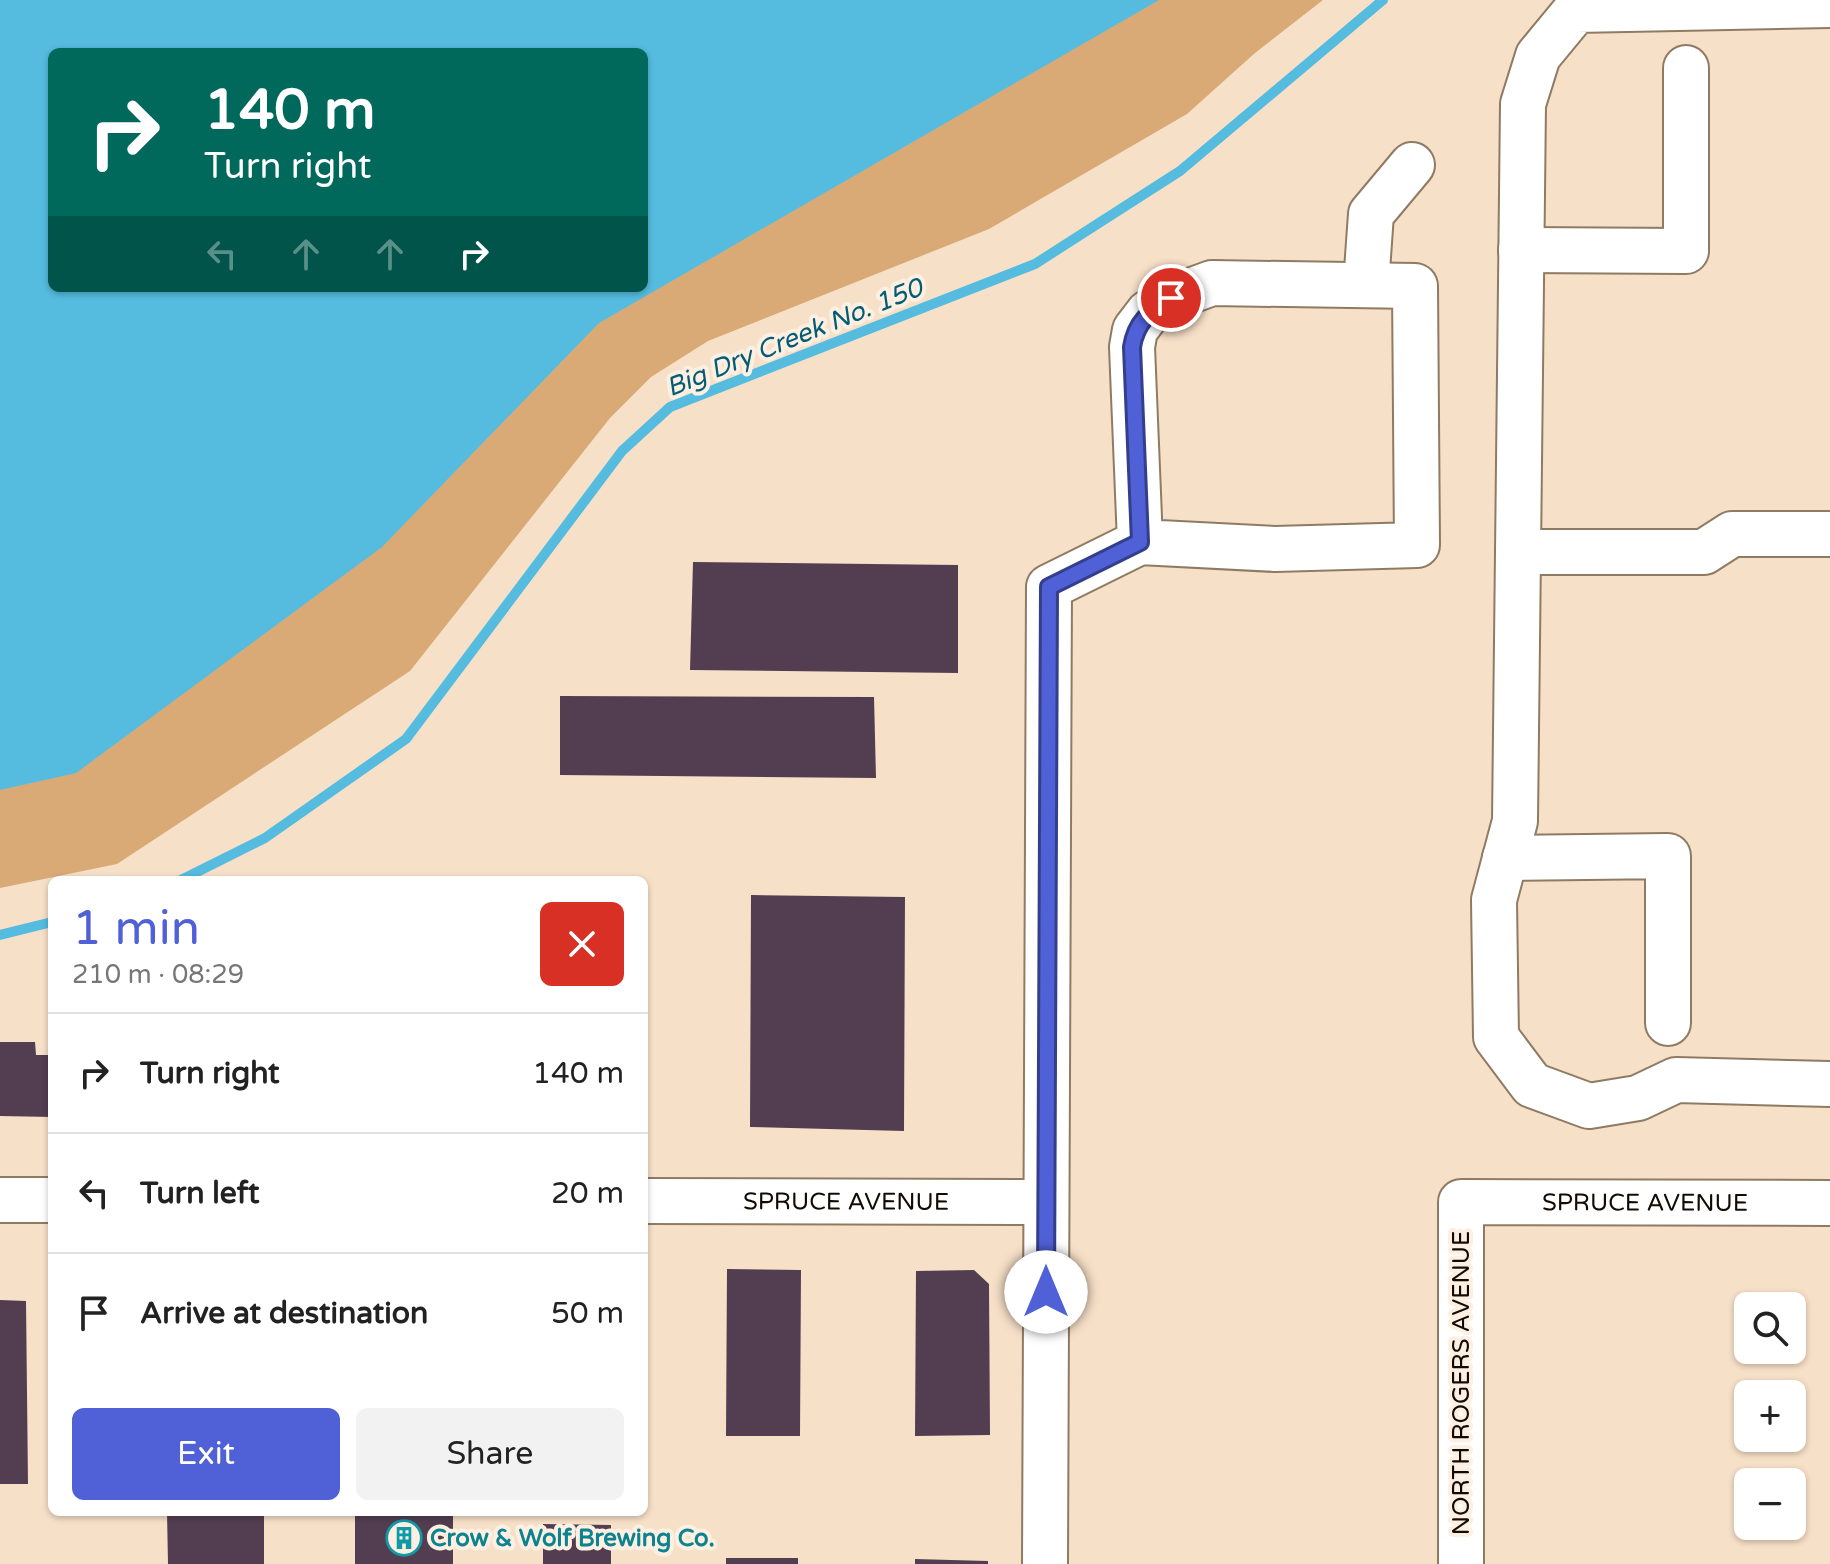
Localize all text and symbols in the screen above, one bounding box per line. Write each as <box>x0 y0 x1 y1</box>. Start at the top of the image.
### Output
text: 140 m <box>204 77 375 144</box>
icon: right <box>72 80 176 184</box>
text: Turn right <box>204 145 371 188</box>
icon: left <box>200 232 244 276</box>
icon: ahead <box>284 232 328 276</box>
icon: ahead <box>368 232 412 276</box>
icon: right <box>452 232 496 276</box>
pin <box>1137 264 1205 332</box>
water label: Big Dry Creek No. 150 <box>661 271 929 403</box>
icon: arrive <box>1149 276 1193 320</box>
text: 1 min <box>72 900 200 958</box>
button: close <box>540 902 624 986</box>
text: 210 m · 08:29 <box>72 959 244 990</box>
icon: right <box>72 1051 116 1095</box>
text: Turn right <box>140 1055 280 1092</box>
text: 140 m <box>532 1055 624 1092</box>
icon: left <box>72 1171 116 1215</box>
text: Turn left <box>140 1175 259 1212</box>
text: 20 m <box>551 1175 624 1212</box>
street label: SPRUCE AVENUE <box>743 1187 949 1217</box>
street label: SPRUCE AVENUE <box>1542 1188 1748 1218</box>
street label: NORTH ROGERS AVENUE <box>1447 1231 1476 1535</box>
position arrow <box>1004 1250 1088 1334</box>
icon: arrive <box>72 1291 116 1335</box>
map controls <box>1734 1292 1806 1540</box>
button: search <box>1734 1292 1806 1364</box>
text: Arrive at destination <box>140 1295 428 1332</box>
text: 50 m <box>551 1295 624 1332</box>
button: + <box>1734 1380 1806 1452</box>
button: Exit <box>72 1408 340 1500</box>
button: Share <box>356 1408 624 1500</box>
button: − <box>1734 1468 1806 1540</box>
building icon: Crow & Wolf Brewing Co. <box>385 1519 423 1557</box>
place label: Crow & Wolf Brewing Co. <box>430 1524 715 1553</box>

